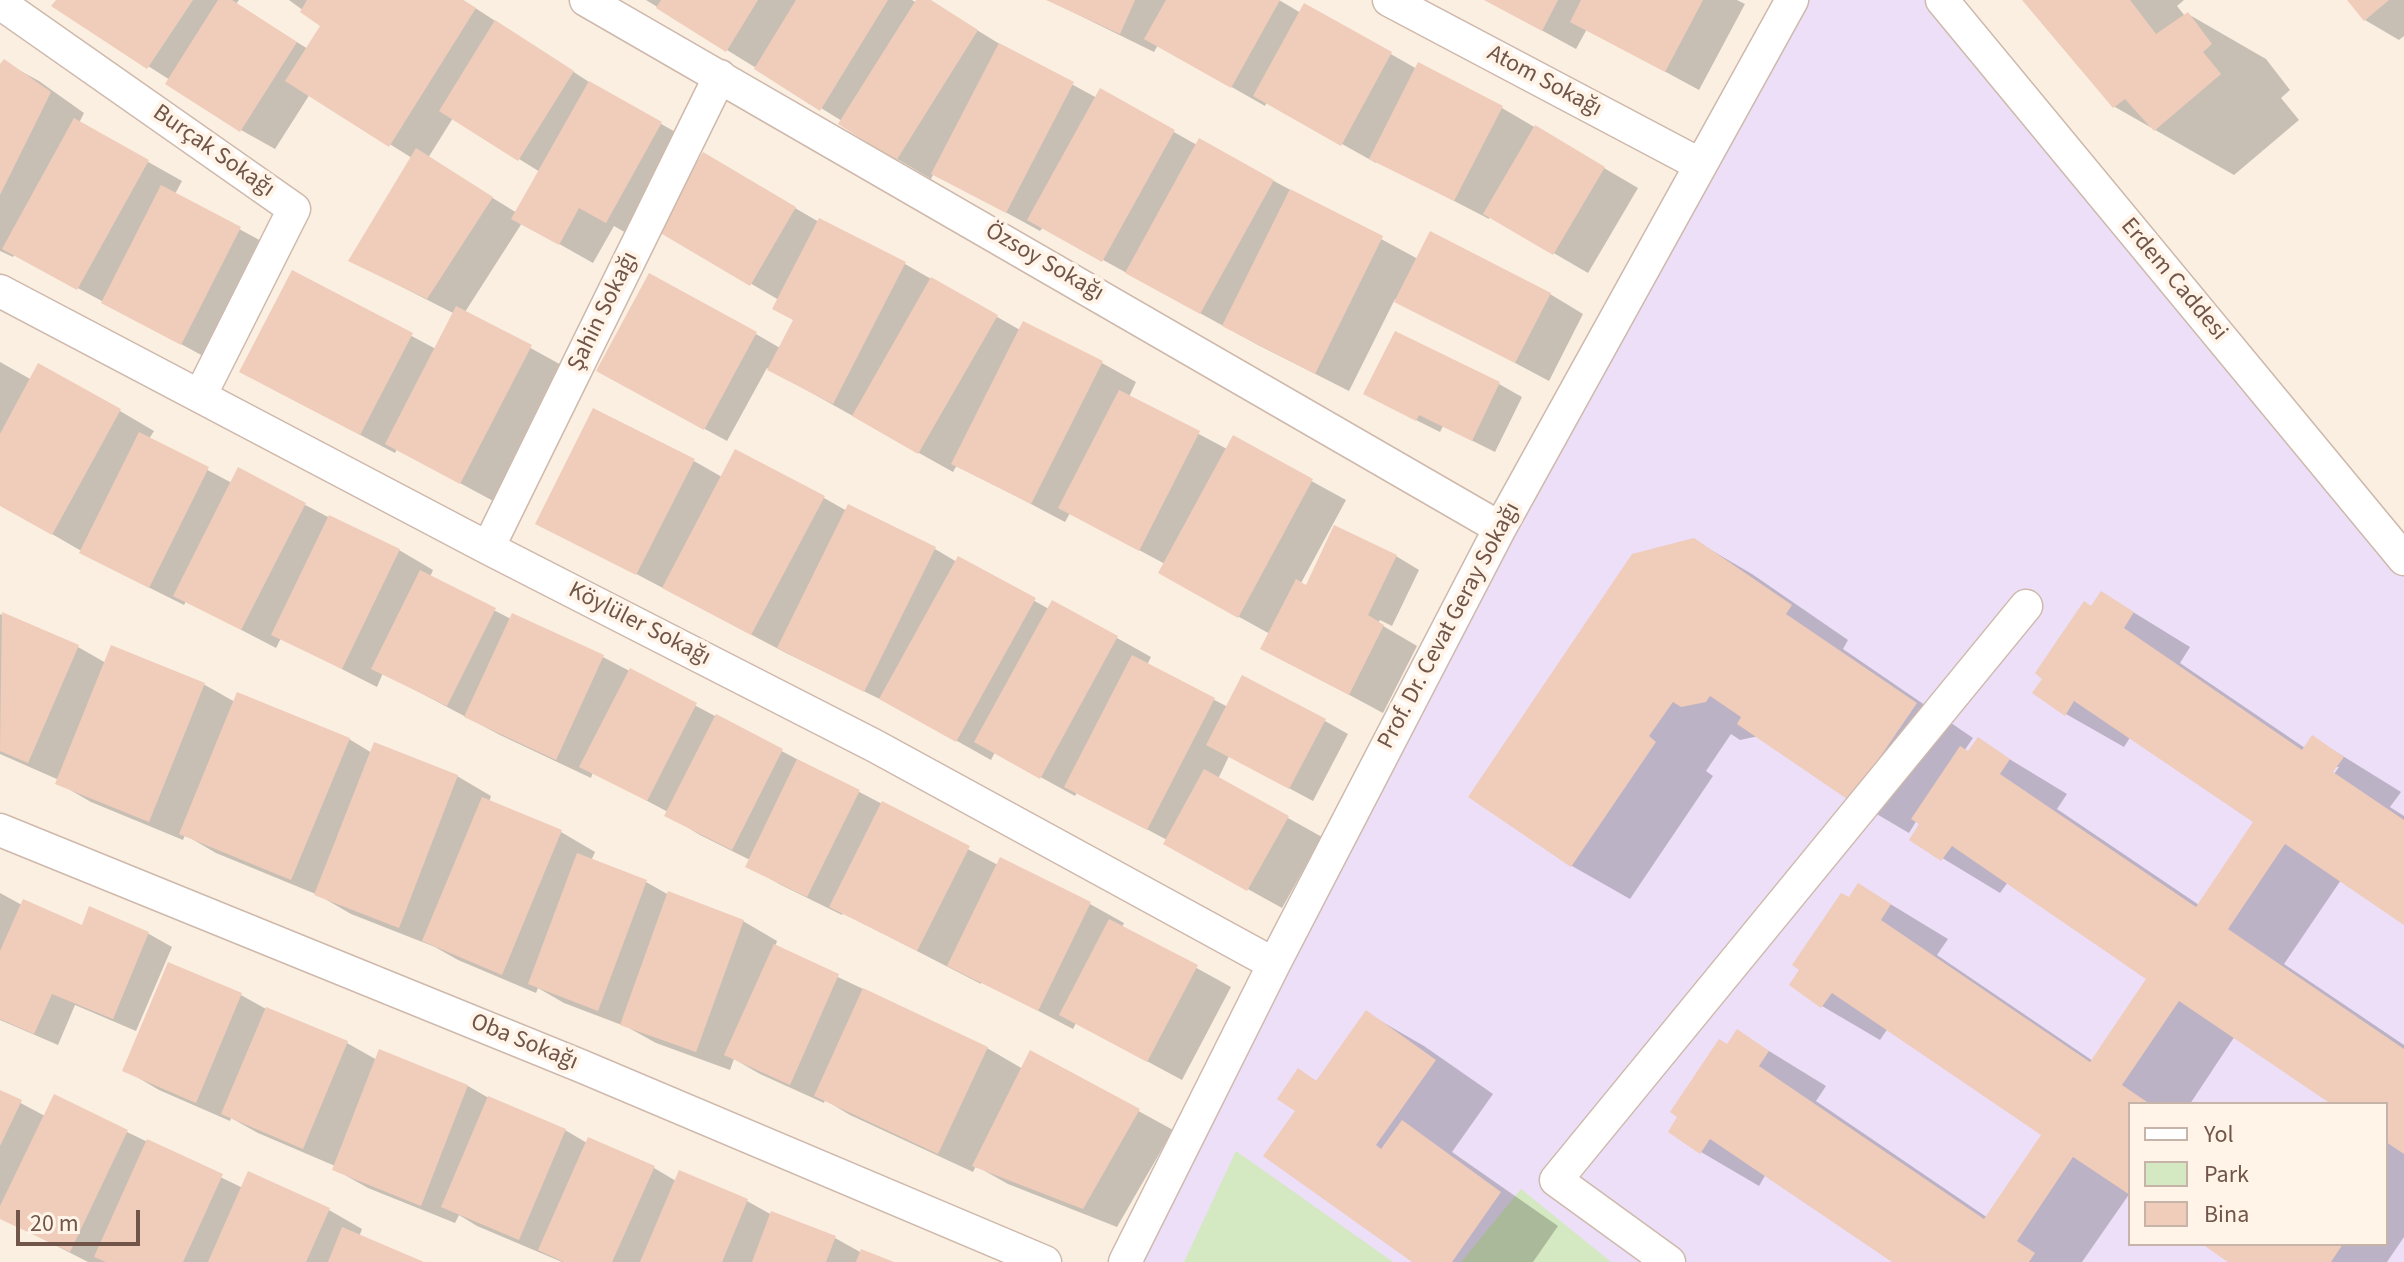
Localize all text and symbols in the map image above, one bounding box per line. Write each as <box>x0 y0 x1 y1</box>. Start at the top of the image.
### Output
street label: Atom Sokağı <box>1482 40 1606 124</box>
street label: Burçak Sokağı <box>146 99 280 205</box>
street label: Erdem Caddesi <box>2113 213 2233 347</box>
street label: Özsoy Sokağı <box>979 217 1109 309</box>
street label: Şahin Sokağı <box>563 248 645 376</box>
street label: Prof. Dr. Cevat Geray Sokağı <box>1373 498 1527 754</box>
street label: Köylüler Sokağı <box>563 577 715 673</box>
street label: Oba Sokağı <box>466 1008 582 1078</box>
legend <box>2128 1102 2388 1246</box>
text: Yol <box>2204 1117 2234 1152</box>
text: Park <box>2204 1157 2249 1192</box>
scale bar <box>20 1194 144 1244</box>
text: Bina <box>2204 1197 2249 1232</box>
text: 20 m <box>30 1206 79 1241</box>

